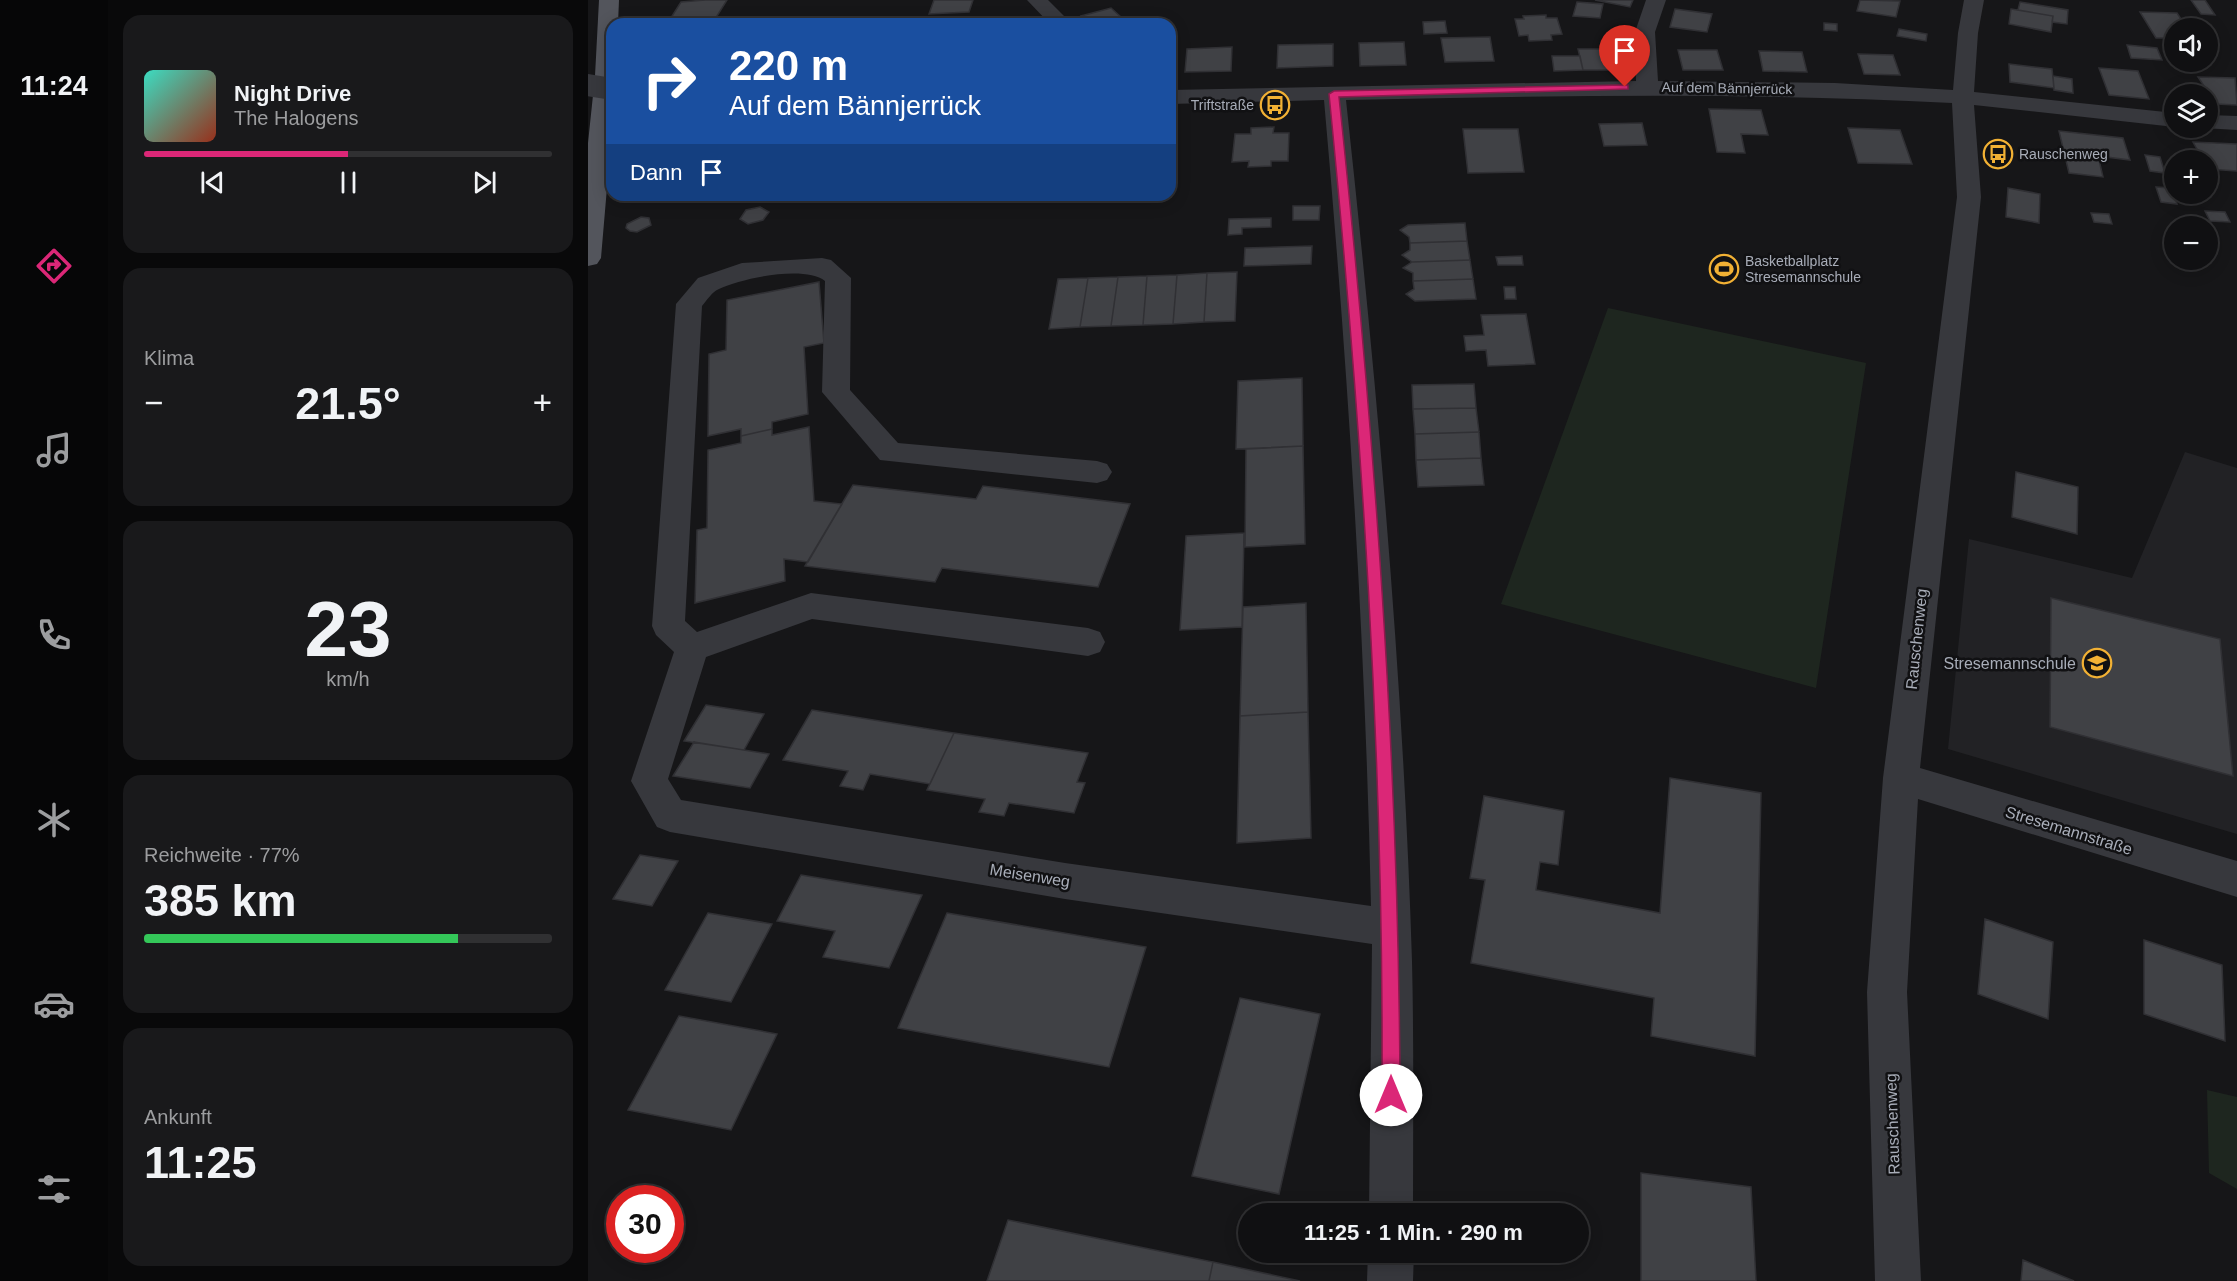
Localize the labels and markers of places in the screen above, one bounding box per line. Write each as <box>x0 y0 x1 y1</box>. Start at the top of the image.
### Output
pin <box>1599 25 1650 87</box>
bus stop icon: Triftstraße <box>1259 89 1291 121</box>
place label: Triftstraße <box>1191 97 1254 113</box>
bus stop icon: Rauschenweg <box>1982 138 2014 170</box>
place label: Rauschenweg <box>2019 146 2108 162</box>
sports icon: Basketballplatz Stresemannschule <box>1708 253 1740 285</box>
place label: Basketballplatz Stresemannschule <box>1745 253 1861 285</box>
school or university icon: Stresemannschule <box>2081 647 2113 679</box>
place label: Stresemannschule <box>1943 655 2076 672</box>

